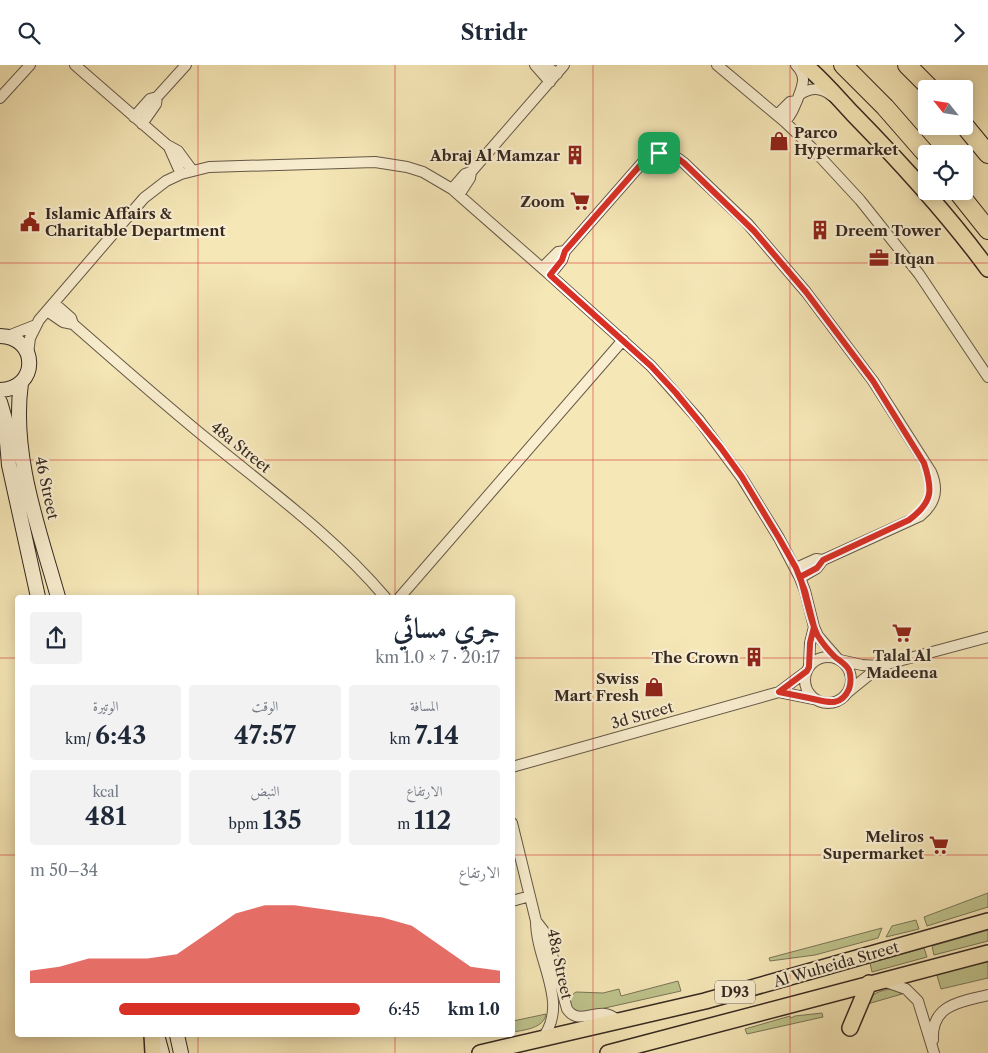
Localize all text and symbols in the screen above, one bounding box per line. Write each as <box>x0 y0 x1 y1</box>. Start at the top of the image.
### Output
icon: search <box>15 19 43 47</box>
text: Stridr <box>461 19 527 46</box>
icon: forward <box>945 19 973 47</box>
north arrow <box>918 80 972 135</box>
map controls <box>918 80 973 200</box>
place label: Parco Hypermarket <box>794 123 898 159</box>
shop icon: Parco Hypermarket <box>768 130 790 152</box>
pin <box>638 132 680 174</box>
icon: arrive <box>645 139 673 167</box>
building icon: Abraj Al Mamzar <box>564 144 586 166</box>
button: locate <box>918 145 973 200</box>
place label: Abraj Al Mamzar <box>429 146 561 165</box>
supermarket icon: Zoom <box>569 190 591 212</box>
place label: Zoom <box>520 192 565 211</box>
place label: Islamic Affairs & Charitable Department <box>45 204 225 240</box>
public building icon: Islamic Affairs & Charitable Department <box>19 211 41 233</box>
building icon: Dreem Tower <box>809 219 831 241</box>
place label: Dreem Tower <box>835 221 942 240</box>
office icon: Itqan <box>868 247 890 269</box>
place label: Itqan <box>894 249 936 268</box>
street label: 48a Street <box>207 417 275 477</box>
street label: 46 Street <box>31 455 63 522</box>
text: جري مسائي <box>393 611 500 645</box>
button: share <box>30 612 82 664</box>
supermarket icon: Talal Al Madeena <box>891 622 913 644</box>
building icon: The Crown <box>743 646 765 668</box>
place label: Talal Al Madeena <box>866 646 938 682</box>
text: 20:17 · 7 × 1.0 km <box>375 647 500 667</box>
place label: The Crown <box>652 648 740 667</box>
place label: Swiss Mart Fresh <box>554 669 640 705</box>
shop icon: Swiss Mart Fresh <box>643 676 665 698</box>
text: الوتيرة <box>93 697 119 715</box>
text: الوقت <box>252 697 278 715</box>
text: المسافة <box>410 697 439 715</box>
street label: 3d Street <box>609 697 676 733</box>
text: 6:43 <box>95 720 146 751</box>
text: 47:57 <box>234 720 296 751</box>
text: 7.14 <box>414 720 459 751</box>
text: /km <box>65 730 95 748</box>
text: km <box>390 730 414 748</box>
text: النبض <box>251 782 279 800</box>
text: الارتفاع <box>406 782 443 800</box>
text: kcal <box>92 783 119 801</box>
text: 481 <box>85 801 126 832</box>
text: 135 <box>262 805 302 836</box>
text: 112 <box>414 805 451 836</box>
text: bpm <box>228 815 262 833</box>
text: m <box>397 815 414 833</box>
place label: Meliros Supermarket <box>823 827 924 863</box>
supermarket icon: Meliros Supermarket <box>928 834 950 856</box>
text: 34–50 m <box>30 860 98 880</box>
text: الارتفاع <box>458 862 500 882</box>
street label: 48a Street <box>543 927 577 1002</box>
street label: Al Wuheida Street <box>770 937 902 991</box>
road number: D93 <box>715 981 755 1004</box>
text: 6:45 <box>388 999 420 1019</box>
text: 1.0 km <box>448 999 500 1019</box>

